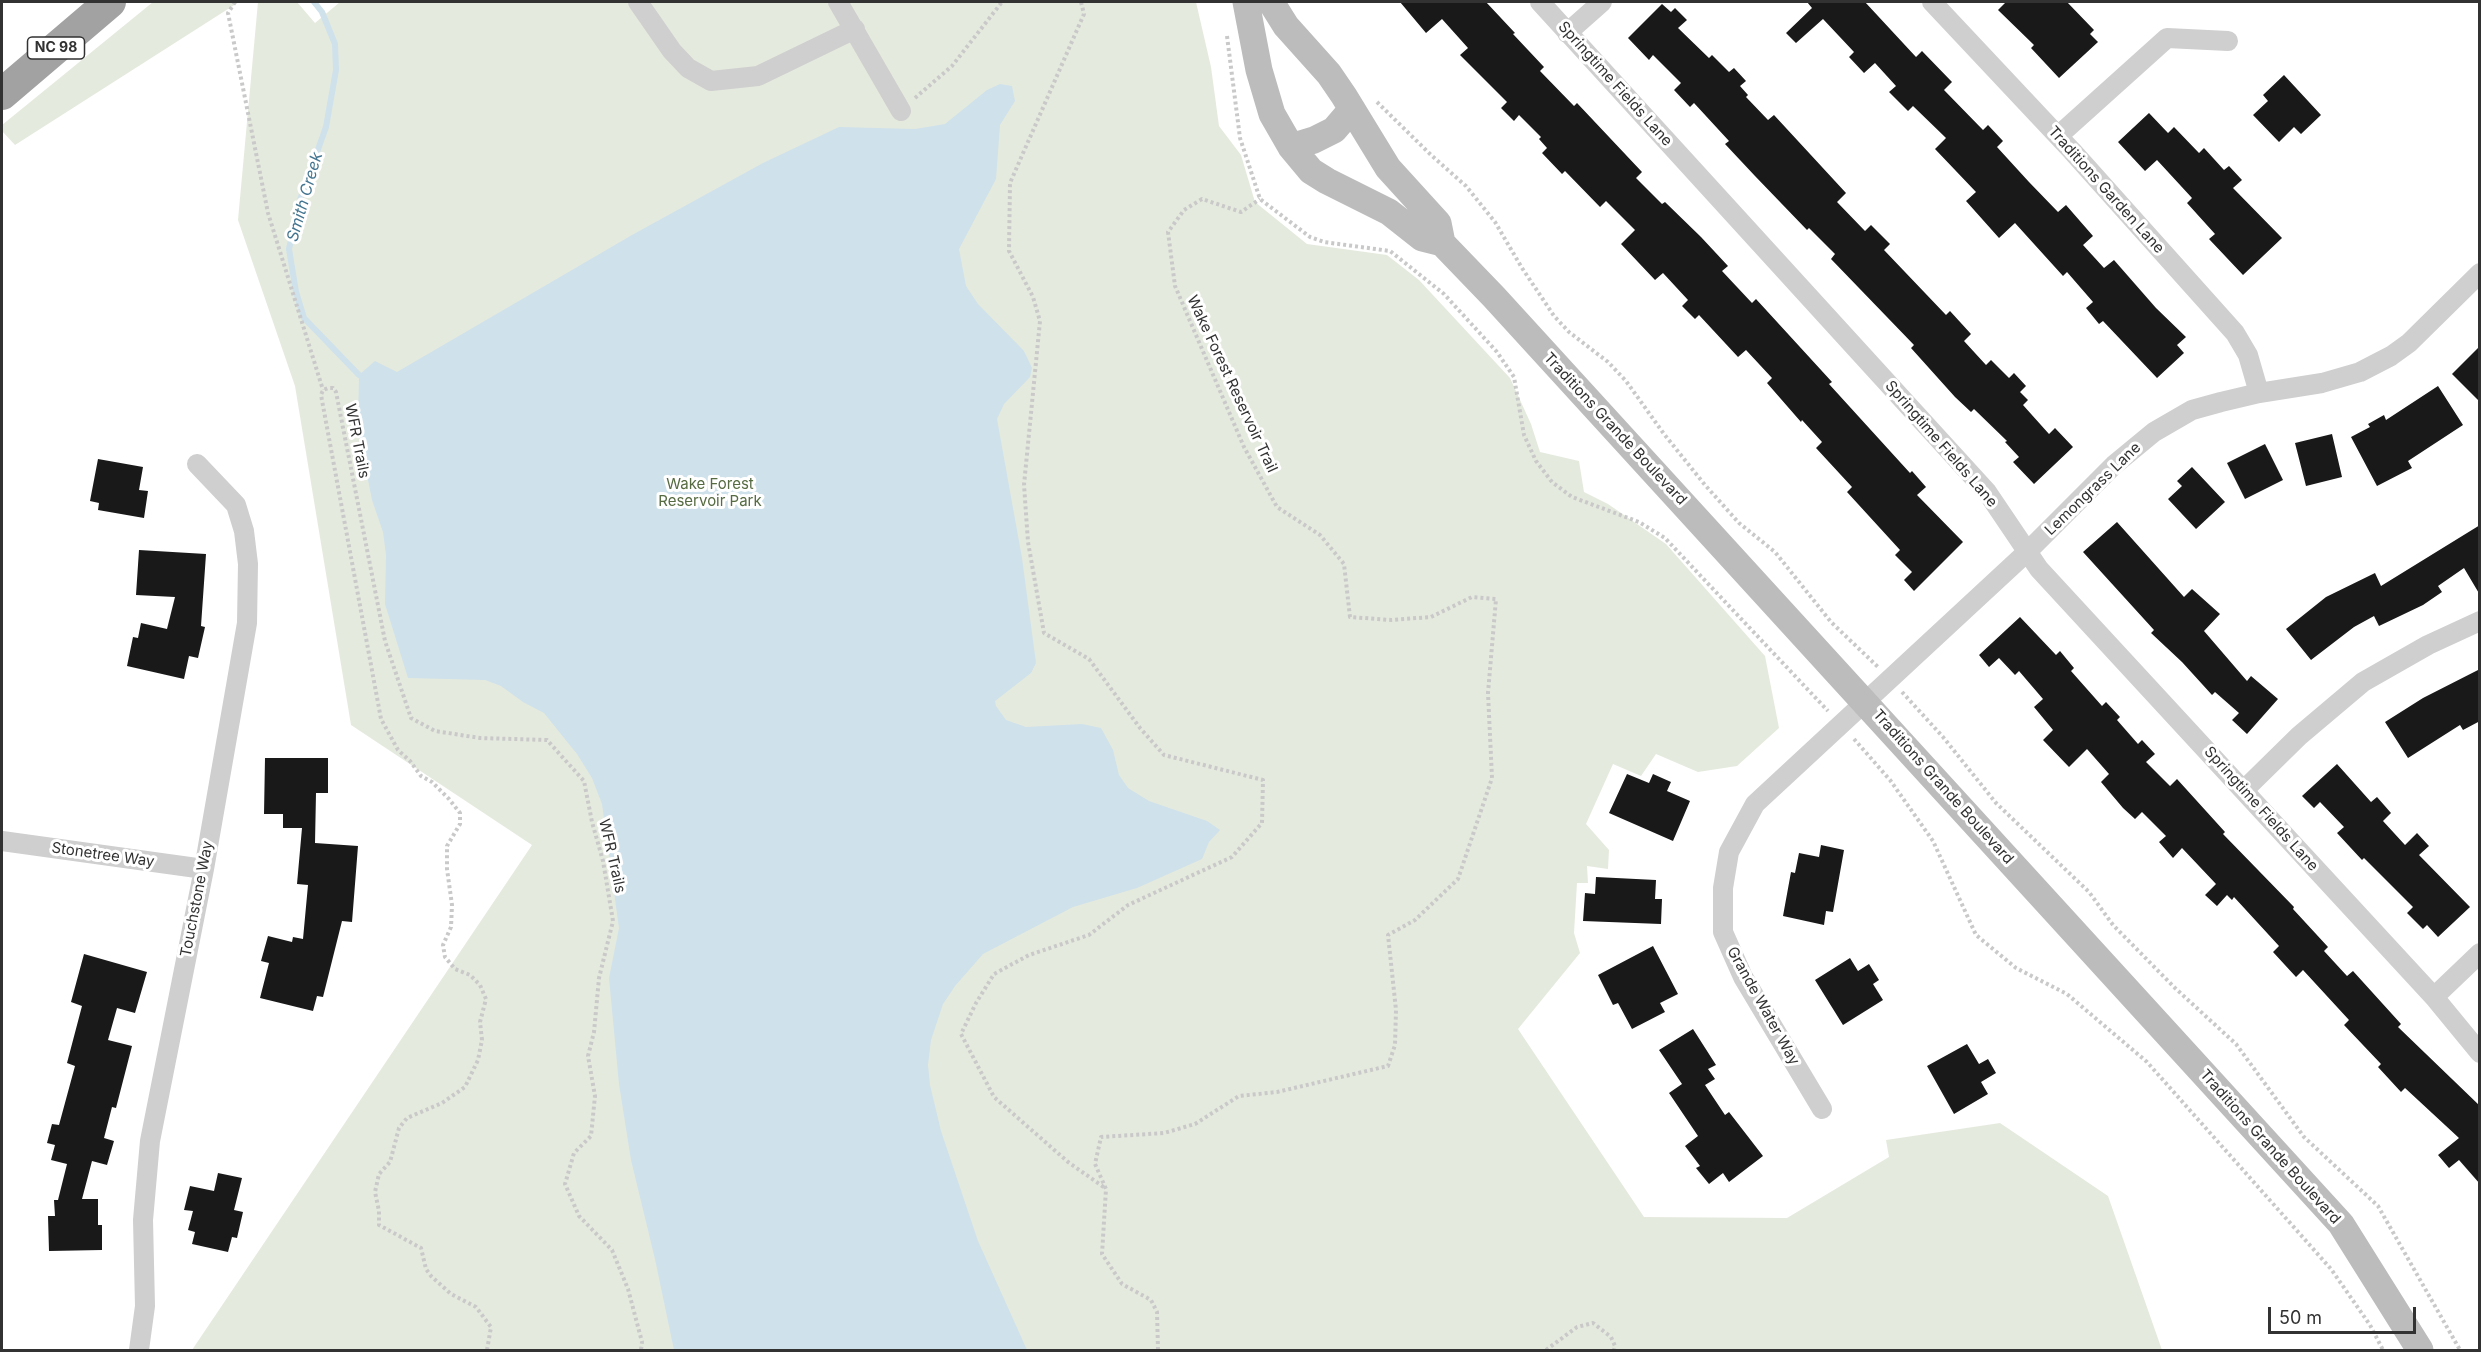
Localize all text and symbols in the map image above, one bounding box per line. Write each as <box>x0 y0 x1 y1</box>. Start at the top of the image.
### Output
street label: Springtime Fields Lane <box>1554 18 1676 150</box>
road number: NC 98 <box>28 37 84 59</box>
street label: Traditions Garden Lane <box>2044 123 2168 257</box>
water label: Smith Creek <box>283 150 327 244</box>
street label: Wake Forest Reservoir Trail <box>1183 293 1281 475</box>
street label: Traditions Grande Boulevard <box>1540 349 1690 509</box>
street label: Springtime Fields Lane <box>1881 377 2001 511</box>
street label: WFR Trails <box>341 402 373 480</box>
street label: Lemongrass Lane <box>2041 439 2145 539</box>
park label: Wake Forest Reservoir Park <box>658 475 762 510</box>
street label: Traditions Grande Boulevard <box>1869 706 2017 868</box>
street label: Springtime Fields Lane <box>2200 743 2322 875</box>
street label: WFR Trails <box>595 817 629 895</box>
street label: Stonetree Way <box>50 839 156 871</box>
street label: Touchstone Way <box>177 839 217 959</box>
street label: Grande Water Way <box>1723 944 1803 1068</box>
street label: Traditions Grande Boulevard <box>2196 1066 2344 1228</box>
scale bar <box>2271 1295 2420 1333</box>
text: 50 m <box>2279 1307 2322 1328</box>

